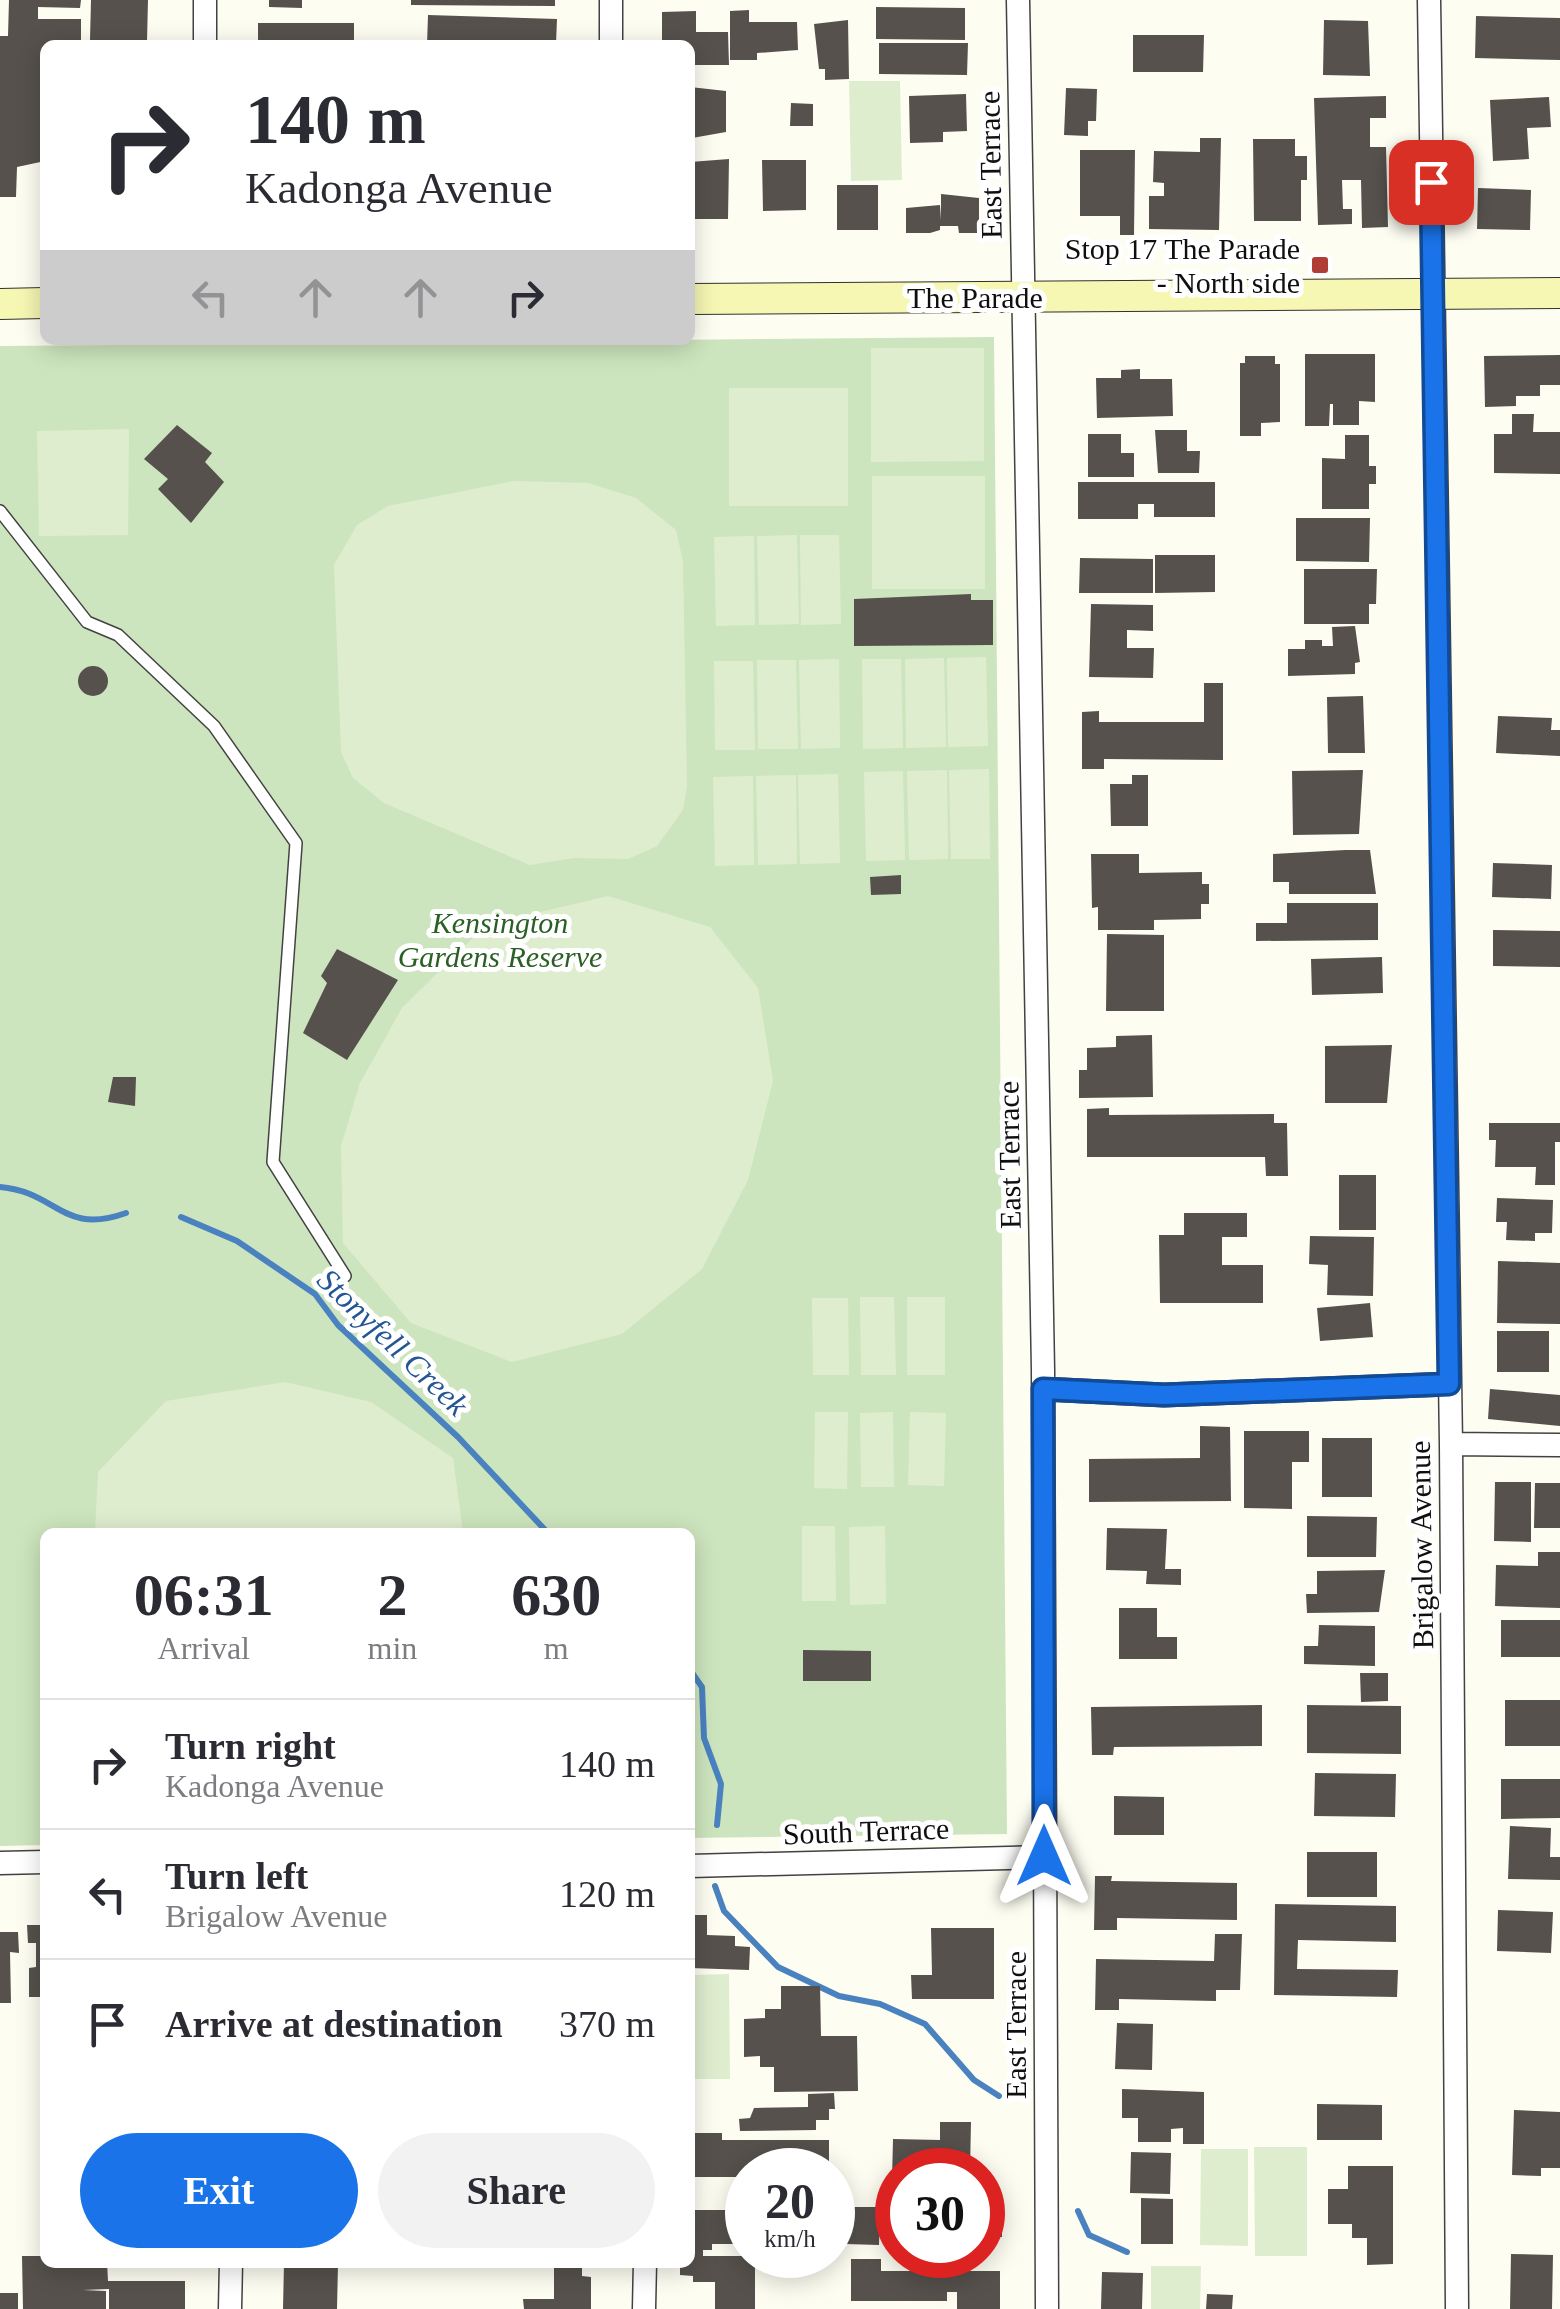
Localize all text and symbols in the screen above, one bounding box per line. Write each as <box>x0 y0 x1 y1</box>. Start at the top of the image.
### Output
icon: right <box>80 80 210 210</box>
text: 140 m <box>245 81 426 158</box>
street label: East Terrace <box>972 91 1008 239</box>
pin <box>1389 140 1474 225</box>
icon: arrive <box>1404 155 1459 210</box>
text: Kadonga Avenue <box>245 163 553 213</box>
place label: Stop 17 The Parade - North side <box>1065 232 1300 299</box>
marker: Stop 17 The Parade - North side <box>1309 254 1331 276</box>
icon: left <box>183 270 238 325</box>
icon: ahead <box>288 270 343 325</box>
icon: ahead <box>393 270 448 325</box>
icon: right <box>498 270 553 325</box>
street label: The Parade <box>907 281 1043 314</box>
park label: Kensington Gardens Reserve <box>398 906 602 973</box>
street label: East Terrace <box>991 1081 1027 1229</box>
water label: Stonyfell Creek <box>310 1261 476 1423</box>
street label: Brigalow Avenue <box>1403 1440 1439 1650</box>
text: 06:31 <box>134 1562 274 1628</box>
text: 2 <box>377 1562 407 1628</box>
text: 630 <box>511 1562 601 1628</box>
text: Arrival <box>158 1630 250 1666</box>
text: min <box>368 1630 417 1666</box>
text: m <box>544 1630 569 1666</box>
text: Turn right <box>165 1725 336 1767</box>
icon: right <box>80 1737 135 1792</box>
text: 140 m <box>559 1743 655 1785</box>
text: Kadonga Avenue <box>165 1768 384 1804</box>
position arrow <box>992 1804 1096 1908</box>
street label: South Terrace <box>782 1812 950 1850</box>
text: Turn left <box>165 1855 308 1897</box>
icon: left <box>80 1867 135 1922</box>
text: 120 m <box>559 1873 655 1915</box>
text: Brigalow Avenue <box>165 1898 387 1934</box>
street label: East Terrace <box>999 1951 1032 2099</box>
icon: arrive <box>80 1997 135 2052</box>
text: Arrive at destination <box>165 2003 503 2045</box>
text: 370 m <box>559 2003 655 2045</box>
button: Exit <box>80 2133 358 2248</box>
button: Share <box>378 2133 655 2248</box>
speed limit sign: 30 <box>875 2148 1005 2278</box>
text: 20 <box>765 2173 815 2229</box>
text: km/h <box>764 2225 816 2252</box>

